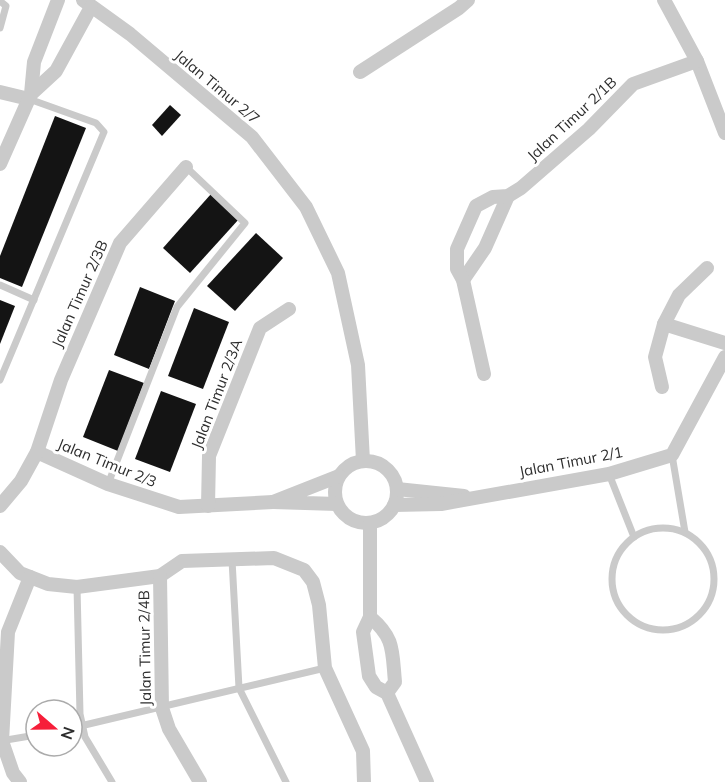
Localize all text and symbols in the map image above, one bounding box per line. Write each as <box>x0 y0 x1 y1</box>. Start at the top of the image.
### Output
street label: Jalan Timur 2/7 <box>171 45 264 128</box>
street label: Jalan Timur 2/1B <box>523 72 620 165</box>
street label: Jalan Timur 2/3B <box>47 237 112 350</box>
street label: Jalan Timur 2/3A <box>187 336 246 452</box>
street label: Jalan Timur 2/3 <box>55 434 160 491</box>
street label: Jalan Timur 2/1 <box>517 442 624 481</box>
street label: Jalan Timur 2/4B <box>134 590 155 706</box>
north arrow <box>24 698 84 758</box>
text: N <box>57 724 80 742</box>

